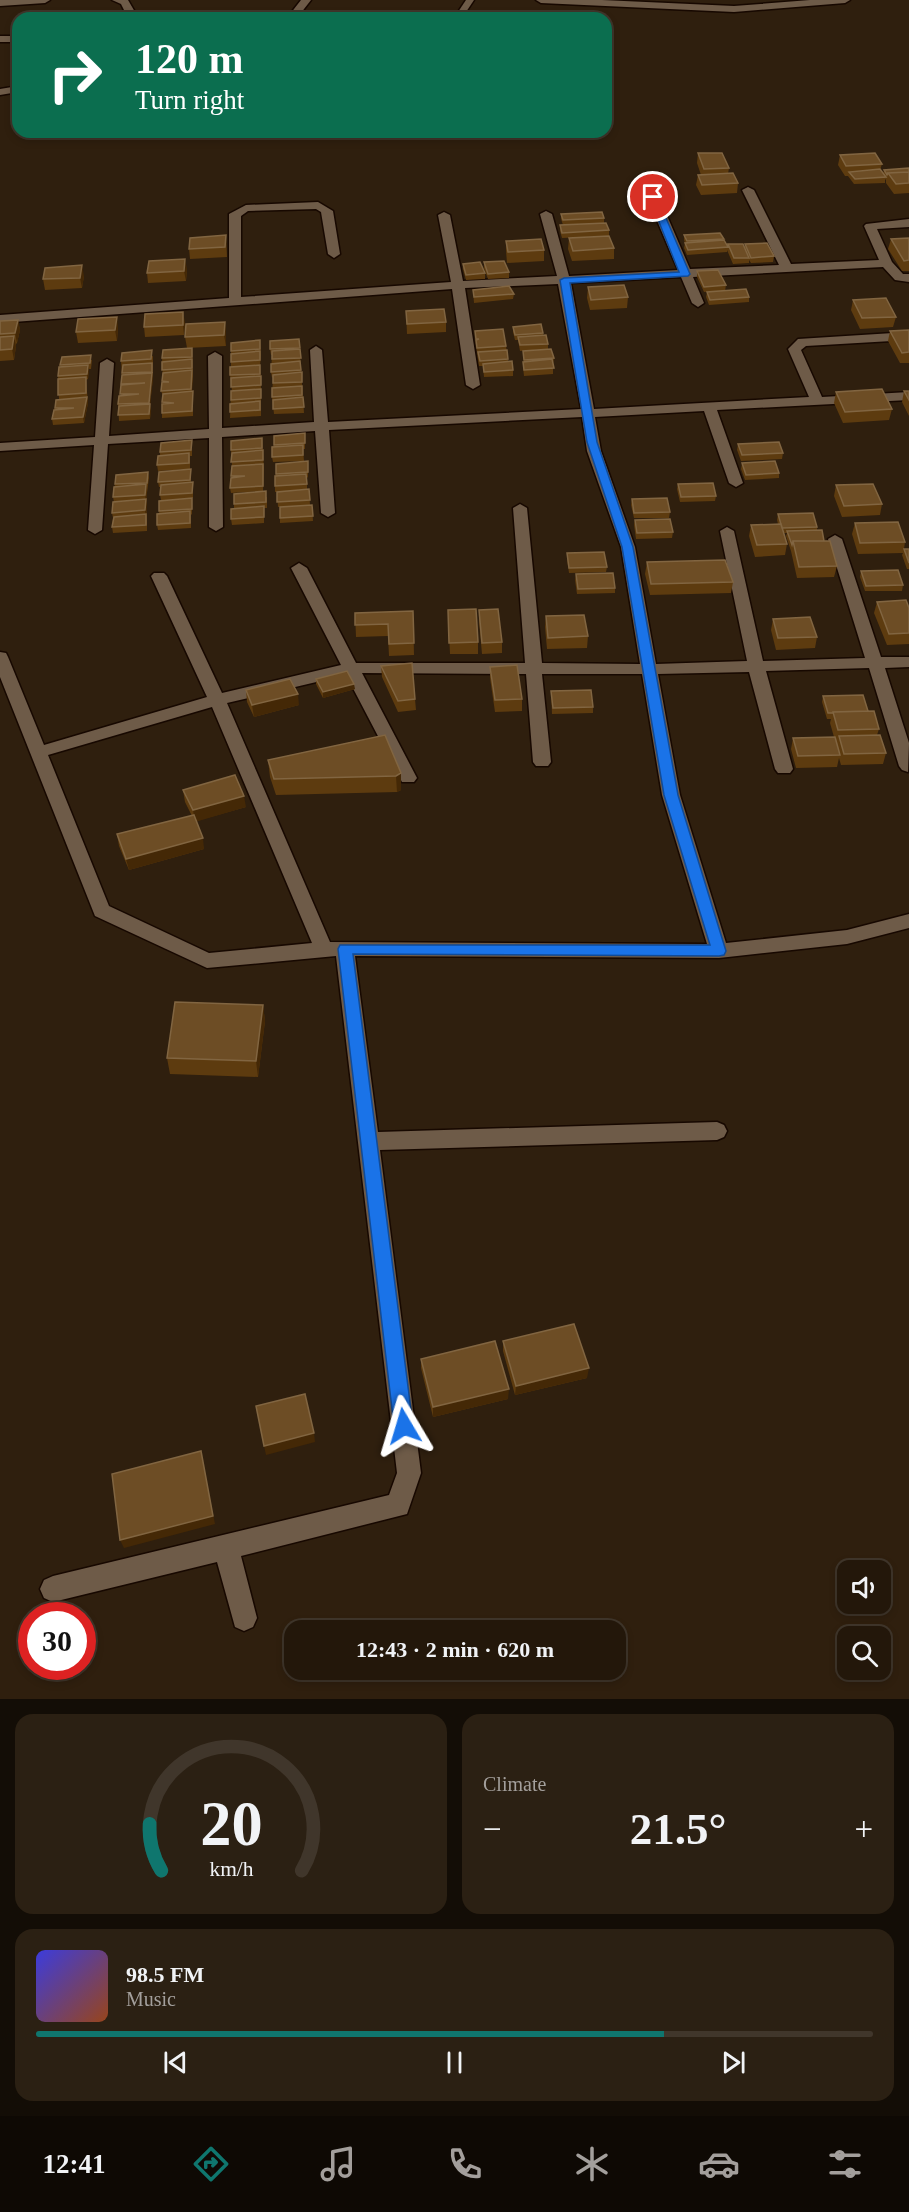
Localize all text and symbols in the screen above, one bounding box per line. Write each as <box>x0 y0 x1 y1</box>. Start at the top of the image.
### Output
icon: right <box>36 36 114 114</box>
text: 120 m <box>135 36 244 82</box>
text: Turn right <box>135 85 244 115</box>
pin <box>627 171 678 222</box>
icon: arrive <box>636 180 669 213</box>
position arrow <box>372 1394 436 1458</box>
map controls <box>837 1560 891 1680</box>
button: sound <box>837 1560 891 1614</box>
speed limit sign: 30 <box>18 1602 96 1680</box>
button: search <box>837 1626 891 1680</box>
text: 12:43 · 2 min · 620 m <box>356 1637 554 1662</box>
text: Climate <box>483 1773 546 1795</box>
text: 20 <box>200 1789 262 1858</box>
text: 21.5° <box>630 1804 726 1854</box>
text: − <box>483 1811 502 1847</box>
text: + <box>854 1811 873 1847</box>
text: km/h <box>209 1857 253 1881</box>
text: 98.5 FM <box>126 1962 204 1987</box>
text: Music <box>126 1988 176 2010</box>
icon: previous <box>159 2046 192 2079</box>
icon: pause <box>438 2046 471 2079</box>
icon: next <box>717 2046 750 2079</box>
icon: directions <box>190 2143 232 2185</box>
icon: music <box>317 2143 359 2185</box>
icon: phone <box>444 2143 486 2185</box>
icon: climate <box>571 2143 613 2185</box>
icon: car <box>698 2143 740 2185</box>
icon: filters <box>824 2143 866 2185</box>
text: 12:41 <box>42 2149 105 2179</box>

